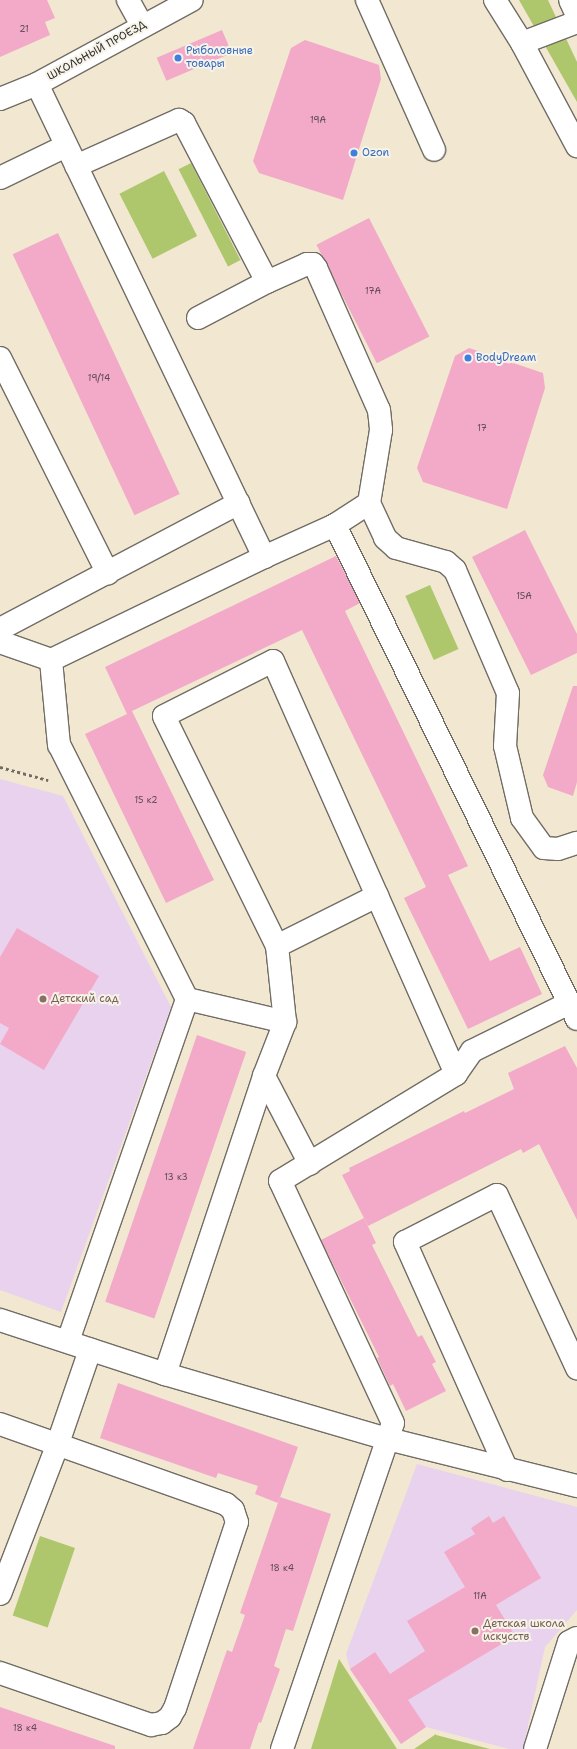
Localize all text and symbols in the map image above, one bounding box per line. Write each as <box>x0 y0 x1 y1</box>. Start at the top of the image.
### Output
street label: ШКОЛЬНЫЙ ПРОЕЗД <box>45 18 149 84</box>
house number: 21 <box>19 24 29 34</box>
place label: Рыболовные товары <box>186 45 253 71</box>
marker: Рыболовные товары <box>173 53 183 63</box>
house number: 19А <box>310 115 326 125</box>
place label: Ozon <box>362 146 389 160</box>
marker: Ozon <box>349 148 359 158</box>
house number: 17А <box>365 286 381 296</box>
place label: BodyDream <box>476 351 536 365</box>
marker: BodyDream <box>463 353 473 363</box>
house number: 19/14 <box>88 373 110 383</box>
house number: 17 <box>477 423 487 433</box>
house number: 15А <box>516 591 532 601</box>
house number: 15 к2 <box>134 795 158 805</box>
place label: Детский сад <box>51 992 119 1006</box>
marker: Детский сад <box>38 994 48 1004</box>
house number: 13 к3 <box>164 1172 188 1182</box>
house number: 18 к4 <box>270 1563 294 1573</box>
house number: 11А <box>473 1591 487 1601</box>
place label: Детская школа искусств <box>483 1618 565 1644</box>
marker: Детская школа искусств <box>470 1626 480 1636</box>
house number: 18 к4 <box>13 1723 37 1733</box>

